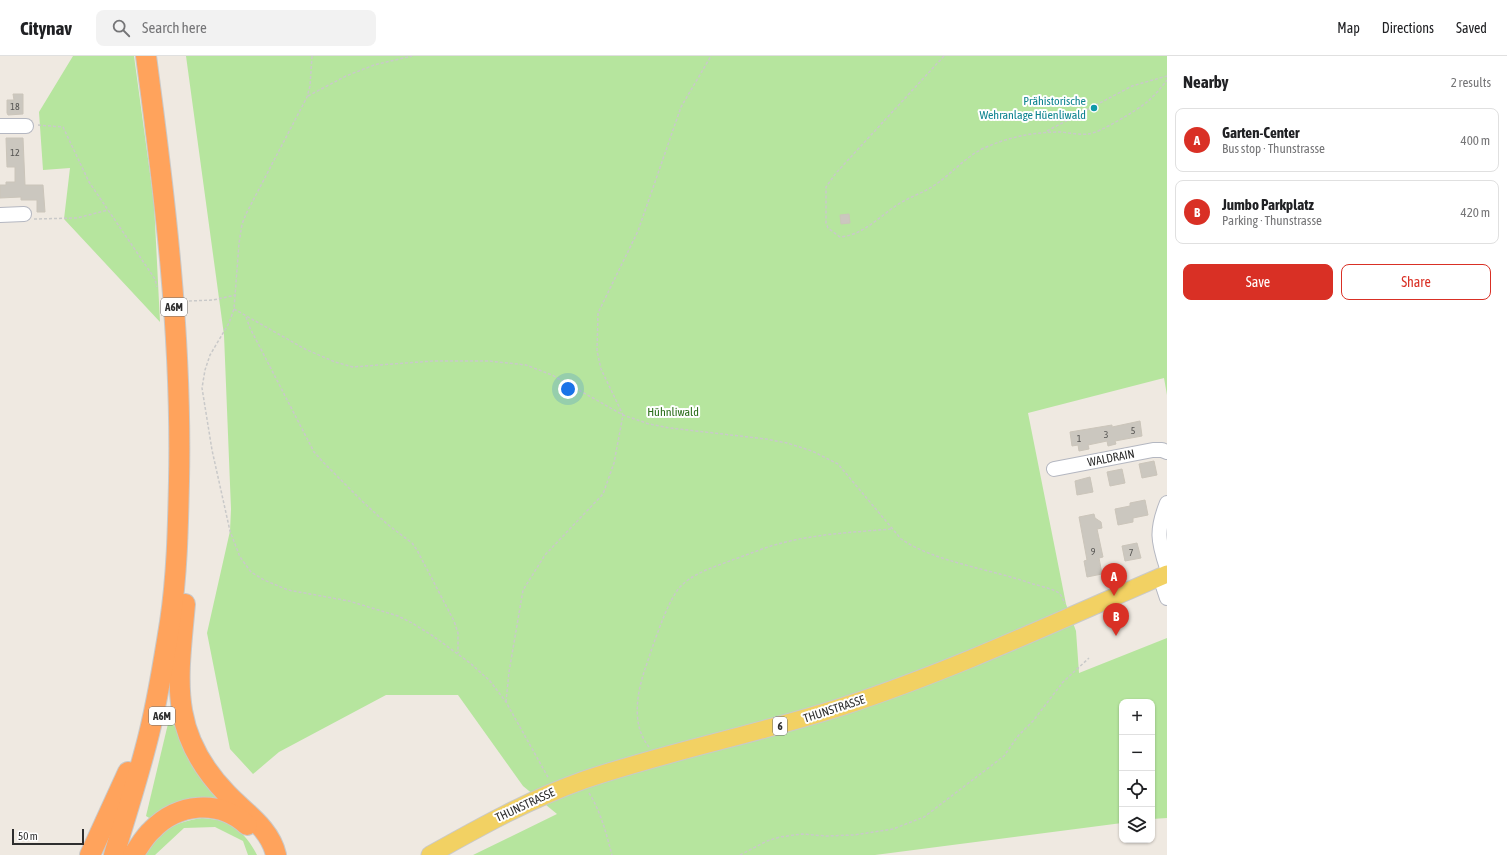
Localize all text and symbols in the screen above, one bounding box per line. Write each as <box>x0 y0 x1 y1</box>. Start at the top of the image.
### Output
search box <box>96 10 376 46</box>
text: Citynav <box>20 17 72 39</box>
icon: search <box>110 17 132 39</box>
text: Search here <box>142 19 207 36</box>
text: Map <box>1337 20 1360 36</box>
text: Directions <box>1382 20 1434 36</box>
text: Saved <box>1456 20 1487 36</box>
text: Nearby <box>1183 72 1229 92</box>
text: 2 results <box>1451 75 1491 90</box>
place label: Prähistorische Wehranlage Hüenliwald <box>980 94 1086 122</box>
house number: 18 <box>10 101 20 112</box>
marker: Prähistorische Wehranlage Hüenliwald <box>1089 103 1099 113</box>
text: Garten-Center <box>1222 124 1299 141</box>
text: A <box>1194 133 1200 148</box>
text: 400 m <box>1461 133 1490 148</box>
text: Bus stop · Thunstrasse <box>1222 141 1325 156</box>
house number: 12 <box>10 147 20 158</box>
text: Jumbo Parkplatz <box>1222 196 1314 213</box>
text: B <box>1194 205 1200 220</box>
text: 420 m <box>1461 205 1490 220</box>
text: Parking · Thunstrasse <box>1222 213 1322 228</box>
button: Save <box>1183 264 1333 300</box>
button: Share <box>1341 264 1491 300</box>
road number: A6M <box>161 298 187 316</box>
your location <box>558 379 578 399</box>
park label: Hühnliwald <box>647 405 699 419</box>
house number: 5 <box>1131 425 1136 436</box>
house number: 3 <box>1104 429 1109 440</box>
house number: 1 <box>1077 433 1082 444</box>
street label: WALDRAIN <box>1086 447 1136 469</box>
house number: 9 <box>1091 546 1096 557</box>
house number: 7 <box>1129 547 1134 558</box>
pin: A <box>1101 563 1127 596</box>
pin: B <box>1103 603 1129 636</box>
street label: THUNSTRASSE <box>802 692 866 726</box>
map controls <box>1119 699 1155 843</box>
button: + <box>1119 699 1155 735</box>
road number: A6M <box>149 707 175 725</box>
road number: 6 <box>773 717 787 735</box>
button: − <box>1119 735 1155 771</box>
button: locate <box>1119 771 1155 807</box>
street label: THUNSTRASSE <box>493 785 557 825</box>
button: layers <box>1119 807 1155 843</box>
scale bar <box>12 827 84 846</box>
text: 50 m <box>18 830 38 842</box>

